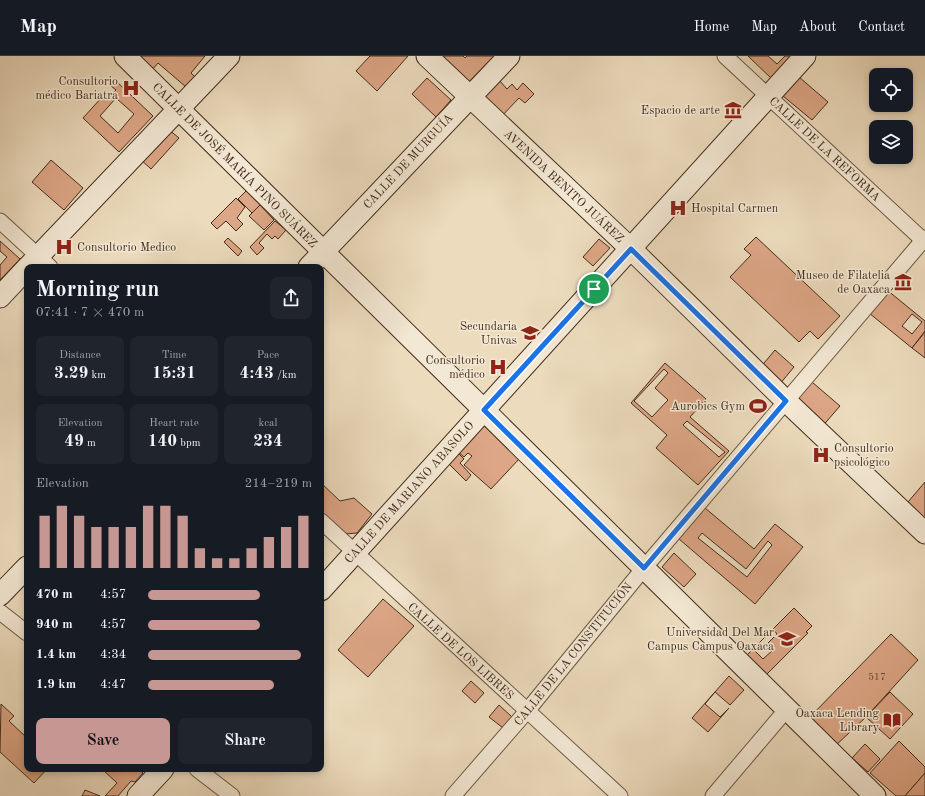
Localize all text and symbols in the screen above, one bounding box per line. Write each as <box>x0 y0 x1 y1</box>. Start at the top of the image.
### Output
text: Map <box>20 18 57 37</box>
text: Home <box>694 20 729 34</box>
text: Map <box>751 20 777 34</box>
text: About <box>799 20 836 34</box>
text: Contact <box>858 20 905 34</box>
map controls <box>869 68 913 164</box>
button: locate <box>869 68 913 112</box>
place label: Consultorio médico Bariatra <box>36 76 118 102</box>
hospital icon: Consultorio médico Bariatra <box>121 78 141 98</box>
street label: CALLE DE JOSÉ MARÍA PINO SUÁREZ <box>150 79 321 250</box>
street label: CALLE DE LA REFORMA <box>766 95 882 204</box>
museum icon: Espacio de arte <box>723 100 743 120</box>
place label: Espacio de arte <box>641 105 720 117</box>
street label: CALLE DE MURGUÍA <box>359 110 456 212</box>
button: layers <box>869 120 913 164</box>
street label: AVENIDA BENITO JUÁREZ <box>501 126 628 246</box>
hospital icon: Hospital Carmen <box>668 198 688 218</box>
place label: Hospital Carmen <box>691 203 779 215</box>
hospital icon: Consultorio Medico <box>54 237 74 257</box>
place label: Consultorio Medico <box>77 242 176 254</box>
place label: Museo de Filatelia de Oaxaca <box>796 270 890 296</box>
pin <box>577 272 611 306</box>
museum icon: Museo de Filatelia de Oaxaca <box>893 272 913 292</box>
button: share <box>270 277 312 319</box>
icon: arrive <box>583 278 605 300</box>
text: Morning run <box>36 279 159 301</box>
text: 07:41 · 7 × 470 m <box>36 306 144 319</box>
place label: Secundaria Univas <box>460 321 517 347</box>
school or university icon: Secundaria Univas <box>520 323 540 343</box>
text: Distance <box>59 350 101 361</box>
text: Time <box>162 350 186 361</box>
text: Pace <box>257 350 279 361</box>
place label: Consultorio médico <box>425 355 485 381</box>
hospital icon: Consultorio médico <box>488 357 508 377</box>
text: 3.29 <box>54 365 88 382</box>
text: 15:31 <box>152 365 196 382</box>
text: 4:43 <box>240 365 274 382</box>
text: km <box>88 370 106 381</box>
text: /km <box>274 370 296 381</box>
sports icon: Aurobics Gym <box>748 396 768 416</box>
place label: Aurobics Gym <box>671 401 745 413</box>
text: Elevation <box>58 418 102 429</box>
text: Heart rate <box>149 418 199 429</box>
text: kcal <box>259 418 277 429</box>
street label: CALLE DE MARIANO ABASOLO <box>343 419 477 566</box>
text: 49 <box>64 433 84 450</box>
text: 140 <box>148 433 177 450</box>
text: 234 <box>253 433 283 450</box>
text: m <box>84 438 96 449</box>
text: bpm <box>177 438 200 449</box>
place label: Consultorio psicológico <box>834 443 894 469</box>
hospital icon: Consultorio psicológico <box>811 445 831 465</box>
text: Elevation <box>36 477 89 490</box>
text: 214–219 m <box>245 477 312 490</box>
street label: CALLE DE LA CONSTITUCIÓN <box>509 578 635 728</box>
text: 470 m <box>36 588 73 601</box>
text: 4:57 <box>100 588 126 601</box>
street label: CALLE DE LOS LIBRES <box>405 601 516 702</box>
text: 940 m <box>36 618 73 631</box>
text: 4:57 <box>100 618 126 631</box>
place label: Universidad Del Mar Campus Campus Oaxaca <box>647 627 774 653</box>
school or university icon: Universidad Del Mar Campus Campus Oaxaca <box>777 629 797 649</box>
text: 1.4 km <box>36 648 76 661</box>
text: 4:34 <box>100 648 126 661</box>
house number: 517 <box>868 672 886 682</box>
text: 1.9 km <box>36 678 76 691</box>
text: 4:47 <box>100 678 126 691</box>
place label: Oaxaca Lending Library <box>795 708 880 734</box>
library icon: Oaxaca Lending Library <box>882 710 902 730</box>
button: Save <box>36 718 170 764</box>
button: Share <box>178 718 312 764</box>

